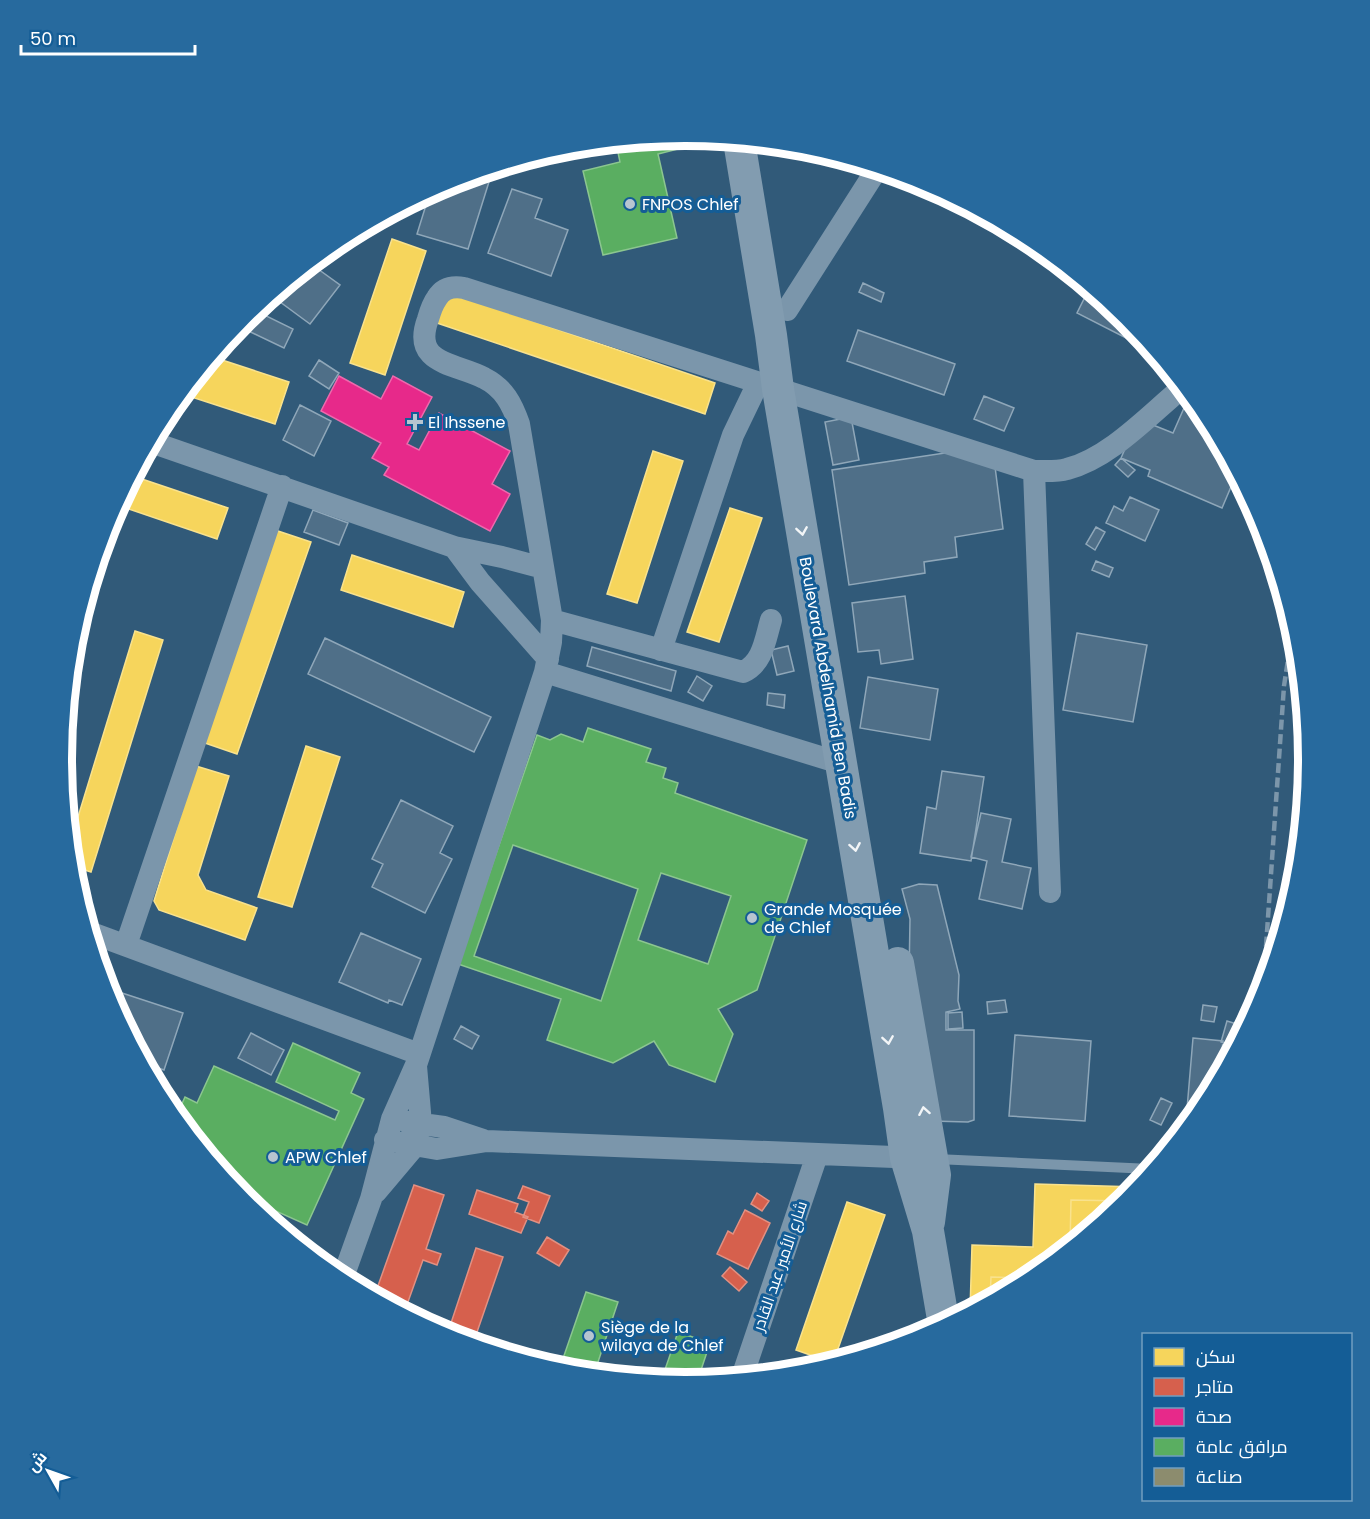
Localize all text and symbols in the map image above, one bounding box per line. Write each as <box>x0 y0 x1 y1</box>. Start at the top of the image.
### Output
scale bar <box>21 18 195 56</box>
text: 50 m <box>30 26 76 51</box>
place label: FNPOS Chlef <box>642 193 739 216</box>
marker: FNPOS Chlef <box>623 197 637 211</box>
place label: El Ihssene <box>428 411 505 434</box>
marker: El Ihssene <box>406 413 424 431</box>
one-way arrow <box>795 526 807 536</box>
street label: Boulevard Abdelhamid Ben Badis <box>794 555 862 821</box>
one-way arrow <box>848 842 861 852</box>
place label: Grande Mosquée de Chlef <box>764 898 902 939</box>
marker: Grande Mosquée de Chlef <box>745 911 759 925</box>
one-way arrow <box>882 1035 894 1044</box>
one-way arrow <box>918 1107 930 1116</box>
place label: APW Chlef <box>285 1146 367 1169</box>
marker: APW Chlef <box>266 1150 280 1164</box>
street label: شارع الأمير عبد القادر <box>747 1198 813 1335</box>
place label: Siège de la wilaya de Chlef <box>601 1316 724 1357</box>
marker: Siège de la wilaya de Chlef <box>582 1329 596 1343</box>
legend <box>1142 1333 1352 1501</box>
text: سكن <box>1196 1344 1235 1369</box>
text: متاجر <box>1195 1374 1234 1399</box>
text: صحة <box>1196 1404 1232 1429</box>
text: مرافق عامة <box>1196 1434 1288 1459</box>
north arrow <box>18 1441 78 1501</box>
text: ش <box>21 1446 52 1477</box>
text: صناعة <box>1196 1464 1242 1489</box>

